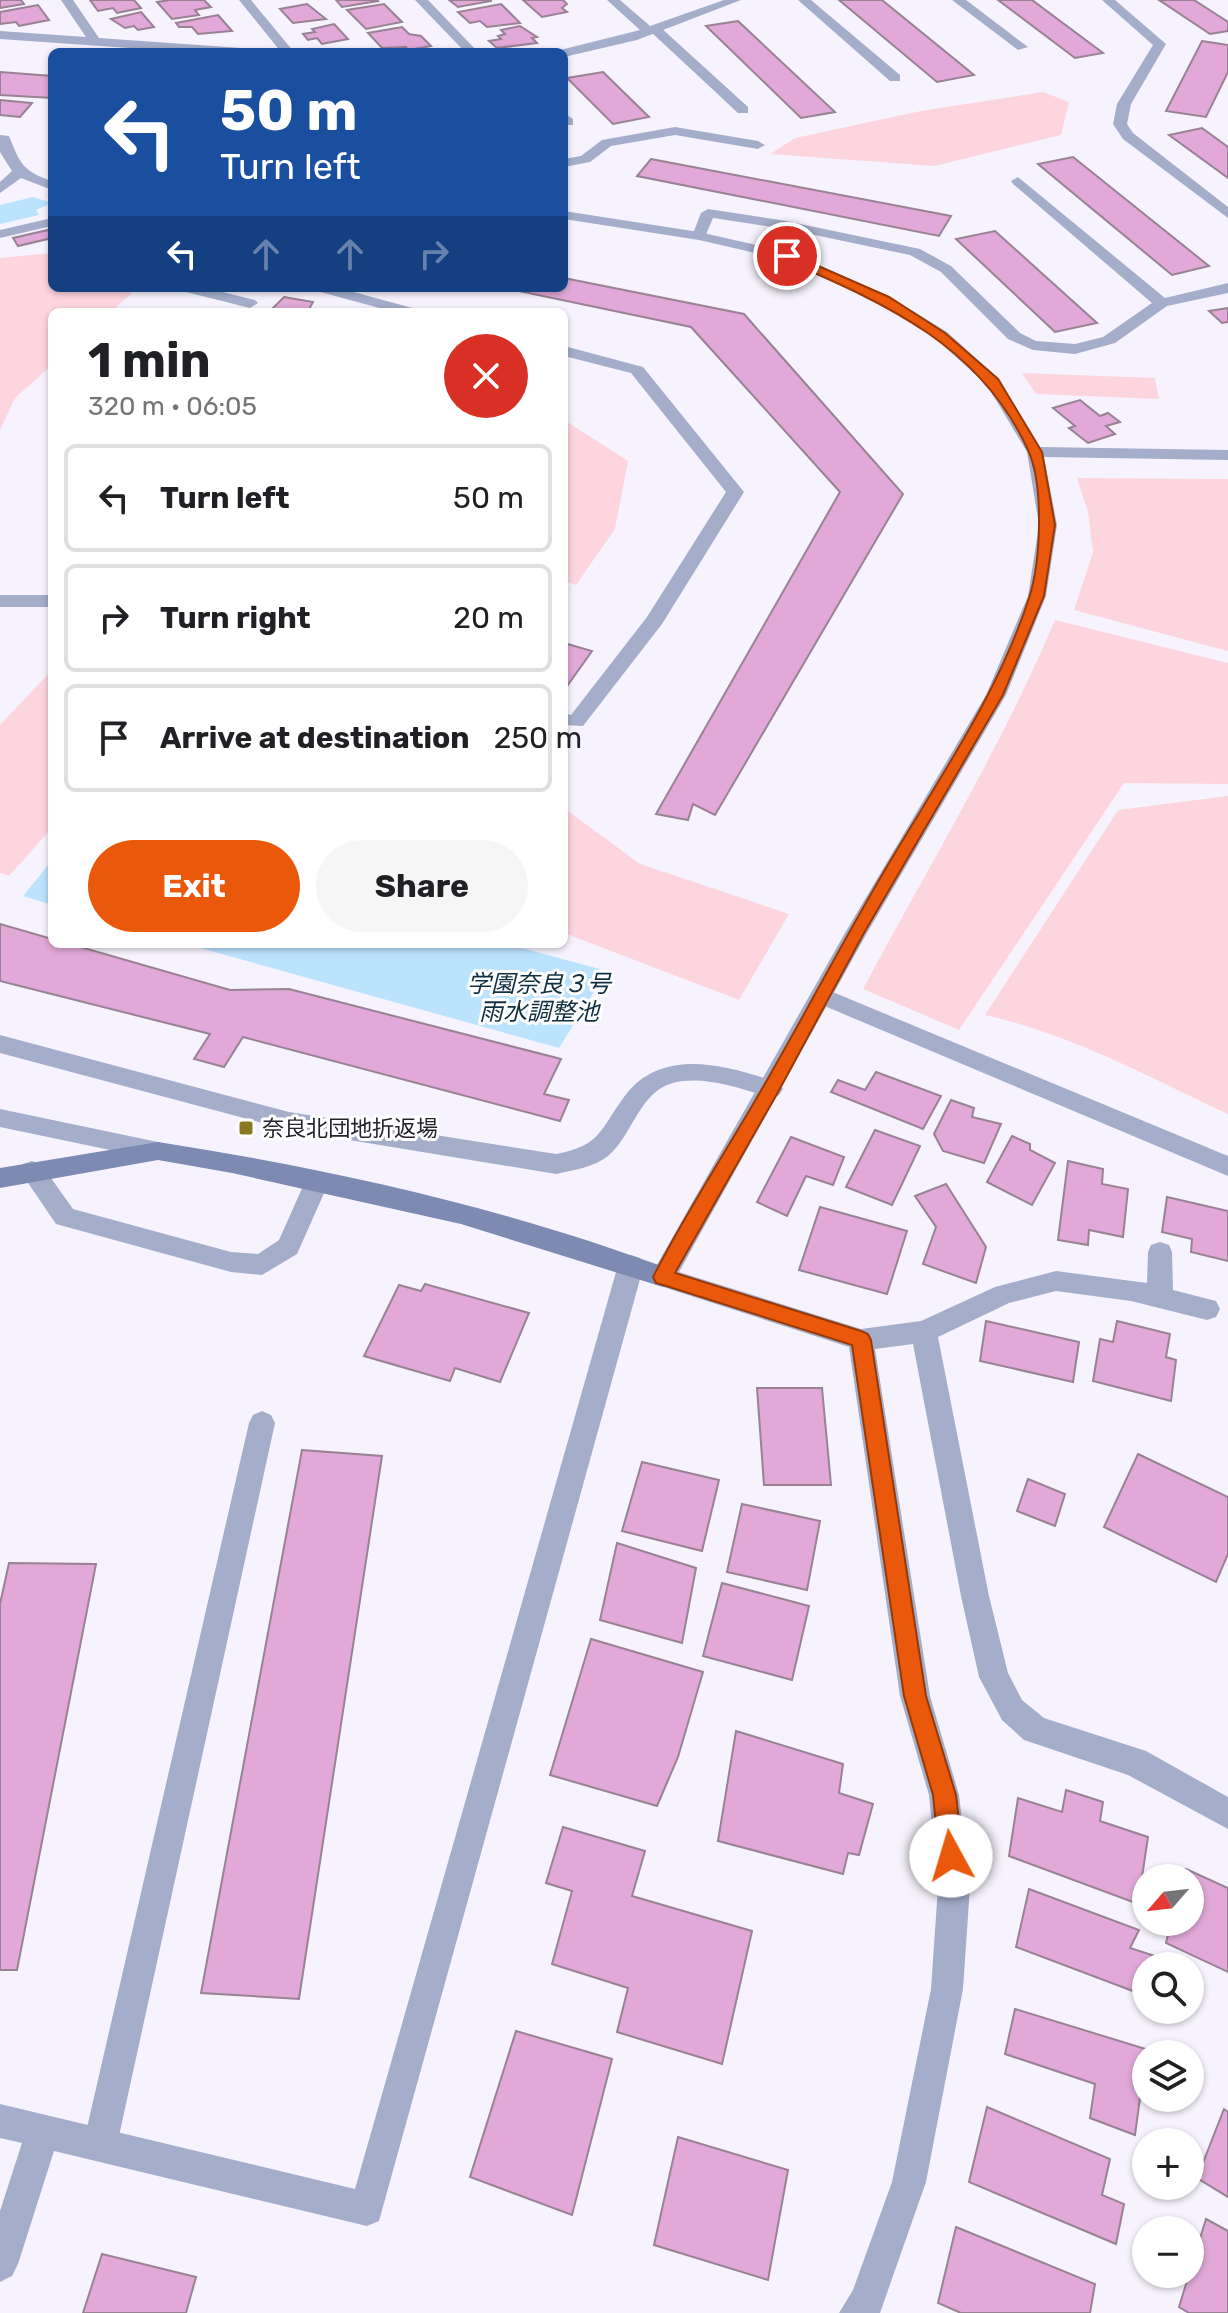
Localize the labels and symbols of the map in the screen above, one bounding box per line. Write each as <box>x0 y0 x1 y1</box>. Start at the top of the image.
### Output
pin <box>753 222 821 290</box>
water label: 学園奈良３号 雨水調整池 <box>467 970 613 1026</box>
place label: 奈良北団地折返場 <box>262 1115 438 1142</box>
marker: 奈良北団地折返場 <box>237 1119 255 1137</box>
position arrow <box>909 1814 993 1898</box>
north arrow <box>1132 1864 1204 1936</box>

